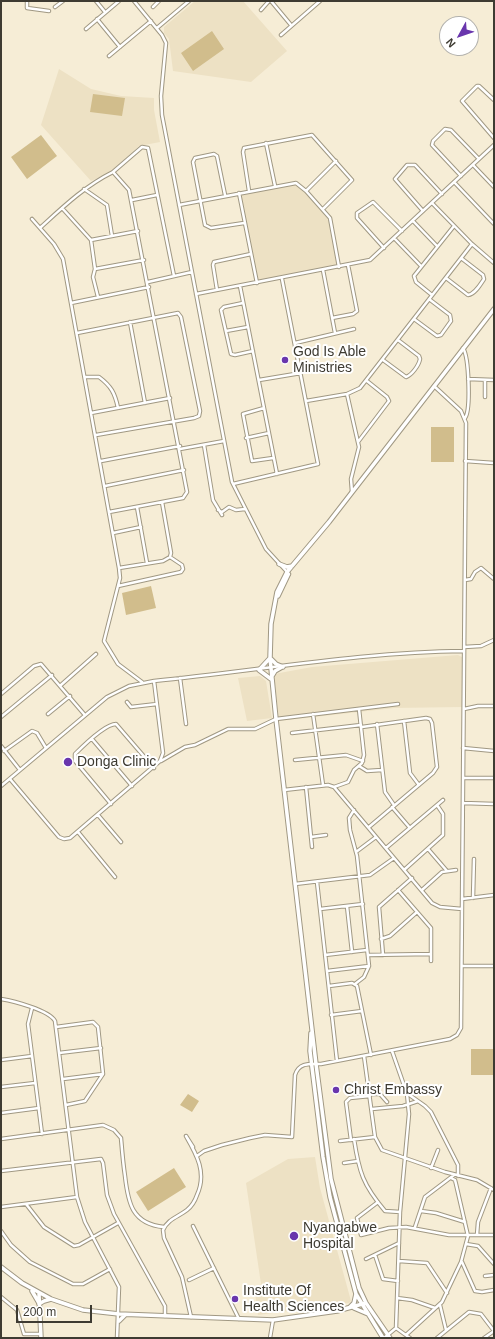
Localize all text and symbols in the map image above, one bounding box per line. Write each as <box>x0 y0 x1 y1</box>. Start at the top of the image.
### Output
north arrow <box>439 16 479 56</box>
text: N <box>443 36 458 50</box>
place label: God Is Able Ministries <box>293 344 366 376</box>
marker: God Is Able Ministries <box>280 355 290 365</box>
place label: Donga Clinic <box>77 754 156 770</box>
marker: Donga Clinic <box>62 756 74 768</box>
place label: Christ Embassy <box>344 1082 442 1098</box>
marker: Christ Embassy <box>331 1085 341 1095</box>
place label: Nyangabwe Hospital <box>303 1220 377 1252</box>
marker: Nyangabwe Hospital <box>288 1230 300 1242</box>
place label: Institute Of Health Sciences <box>243 1283 344 1316</box>
marker: Institute Of Health Sciences <box>230 1294 240 1304</box>
scale bar <box>18 1297 94 1323</box>
text: 200 m <box>23 1305 56 1319</box>

